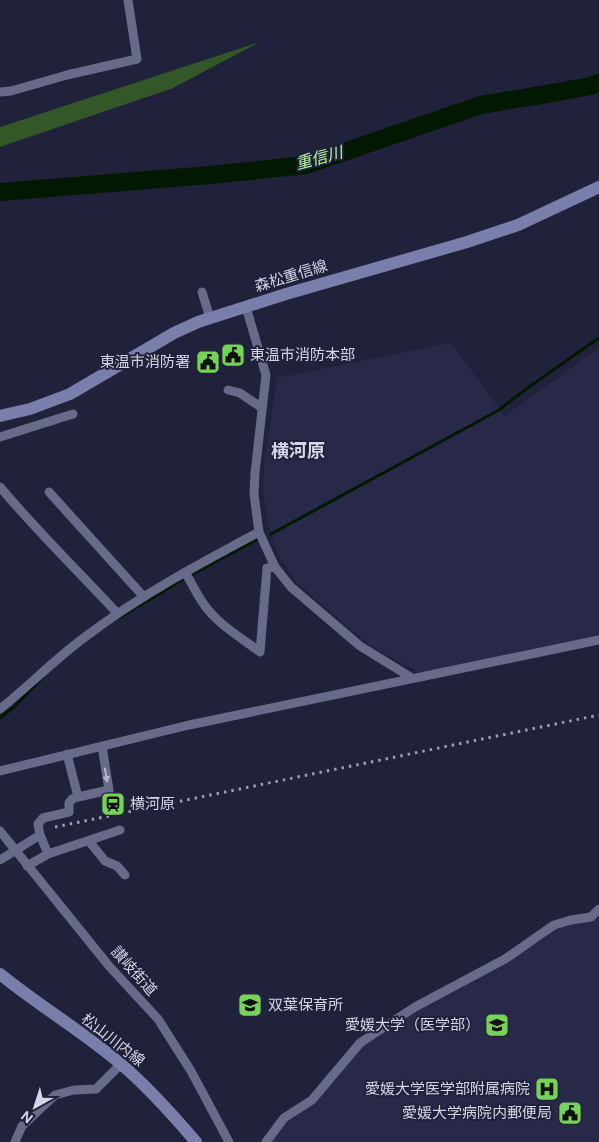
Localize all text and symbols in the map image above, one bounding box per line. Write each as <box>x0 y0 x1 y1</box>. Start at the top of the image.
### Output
water label: 重信川 <box>293 141 347 174</box>
street label: 森松重信線 <box>252 255 330 297</box>
public building icon: 東温市消防本部 <box>220 342 246 368</box>
place label: 東温市消防本部 <box>250 345 355 365</box>
public building icon: 東温市消防署 <box>195 349 221 375</box>
place label: 東温市消防署 <box>100 352 190 372</box>
district label: 横河原 <box>271 439 325 463</box>
one-way arrow <box>103 767 111 783</box>
station icon: 横河原 <box>100 791 126 817</box>
place label: 横河原 <box>130 794 175 814</box>
street label: 讃岐街道 <box>106 942 162 1000</box>
school or university icon: 双葉保育所 <box>237 992 263 1018</box>
place label: 双葉保育所 <box>268 995 343 1015</box>
street label: 松山川内線 <box>77 1009 149 1071</box>
school or university icon: 愛媛大学（医学部） <box>484 1012 510 1038</box>
place label: 愛媛大学（医学部） <box>345 1015 480 1035</box>
hospital icon: 愛媛大学医学部附属病院 <box>534 1076 560 1102</box>
place label: 愛媛大学医学部附属病院 <box>365 1079 530 1099</box>
north arrow <box>10 1082 60 1132</box>
public building icon: 愛媛大学病院内郵便局 <box>557 1100 583 1126</box>
place label: 愛媛大学病院内郵便局 <box>402 1103 552 1123</box>
text: N <box>17 1107 36 1127</box>

